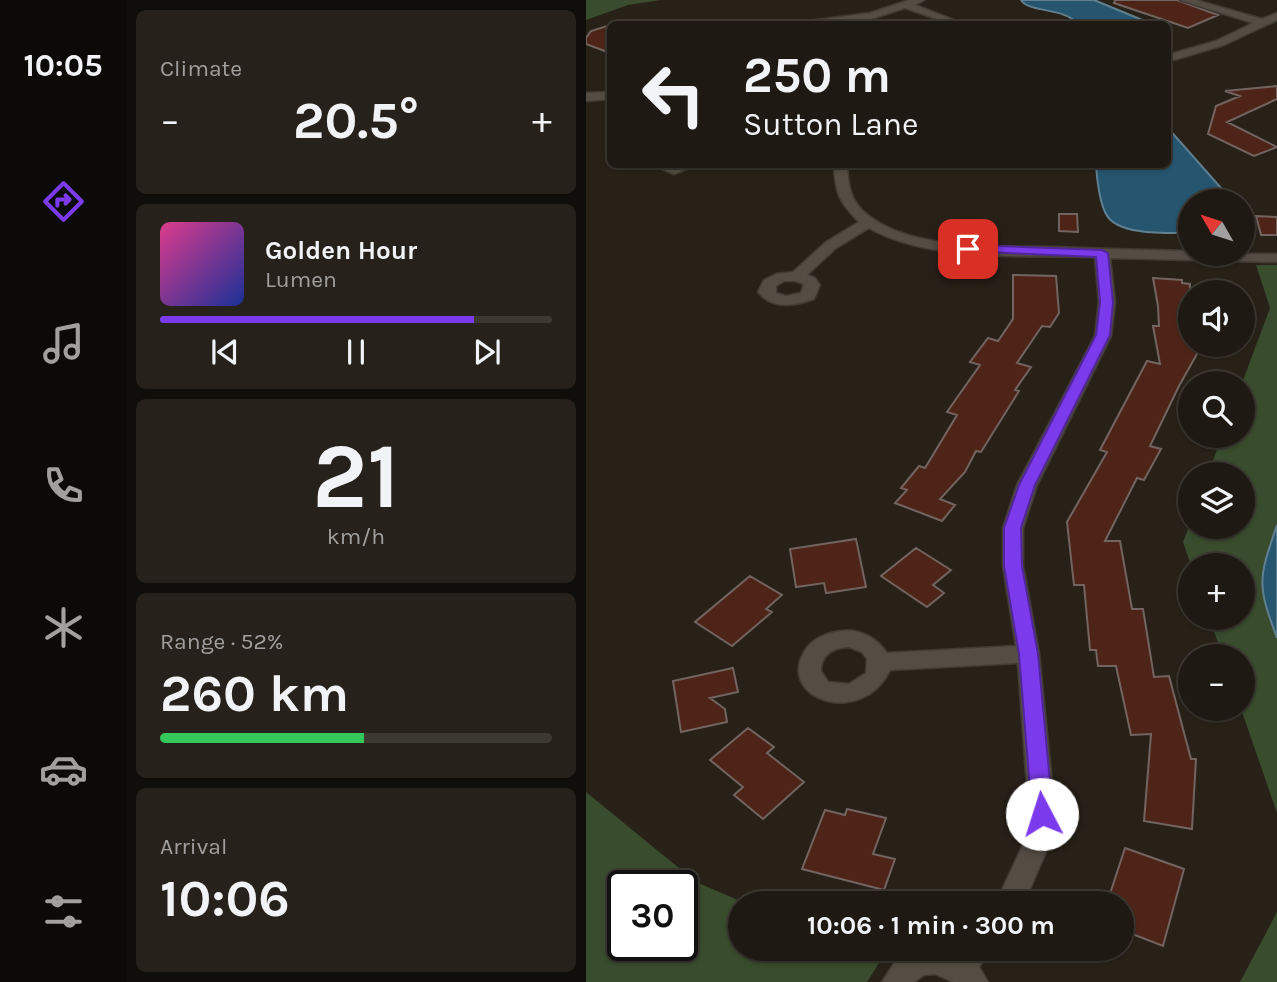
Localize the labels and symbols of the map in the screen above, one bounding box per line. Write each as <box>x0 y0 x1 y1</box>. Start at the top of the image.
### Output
north arrow <box>1178 189 1254 266</box>
pin <box>938 219 998 279</box>
position arrow <box>1005 777 1079 851</box>
speed limit sign: 30 <box>607 870 698 961</box>

